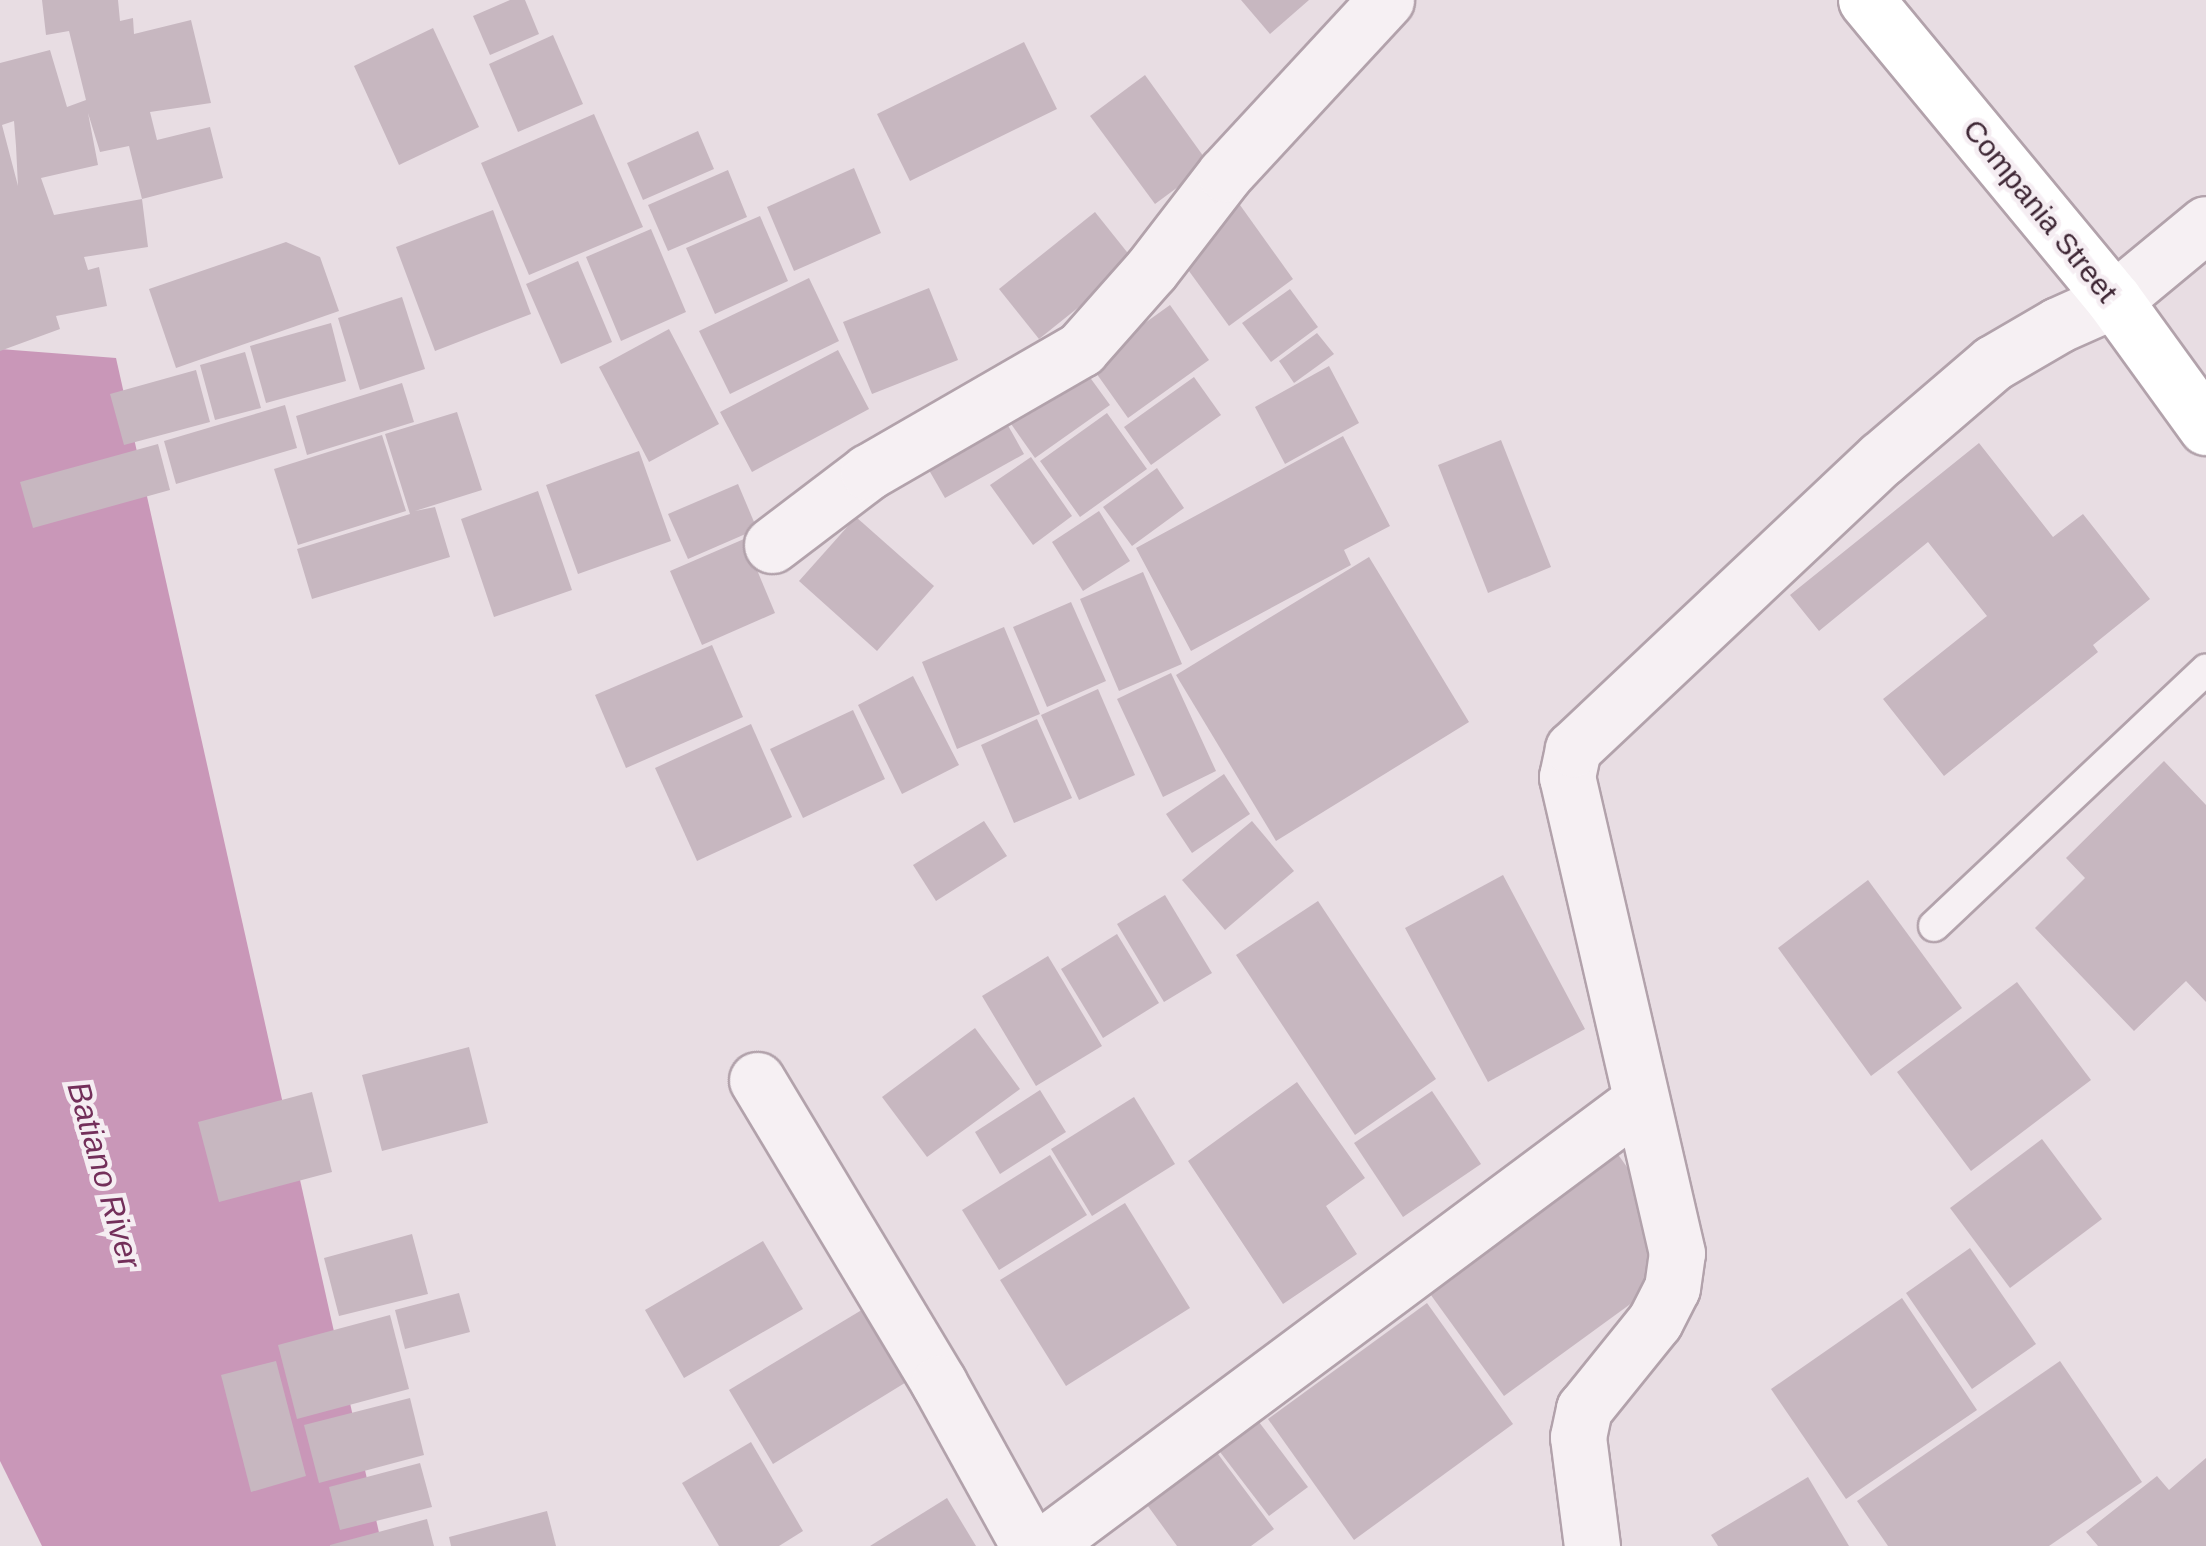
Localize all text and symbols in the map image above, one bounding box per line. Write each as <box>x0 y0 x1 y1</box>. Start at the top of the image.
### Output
street label: Compania Street <box>1955 112 2125 310</box>
water label: Batiano River <box>59 1077 149 1273</box>

